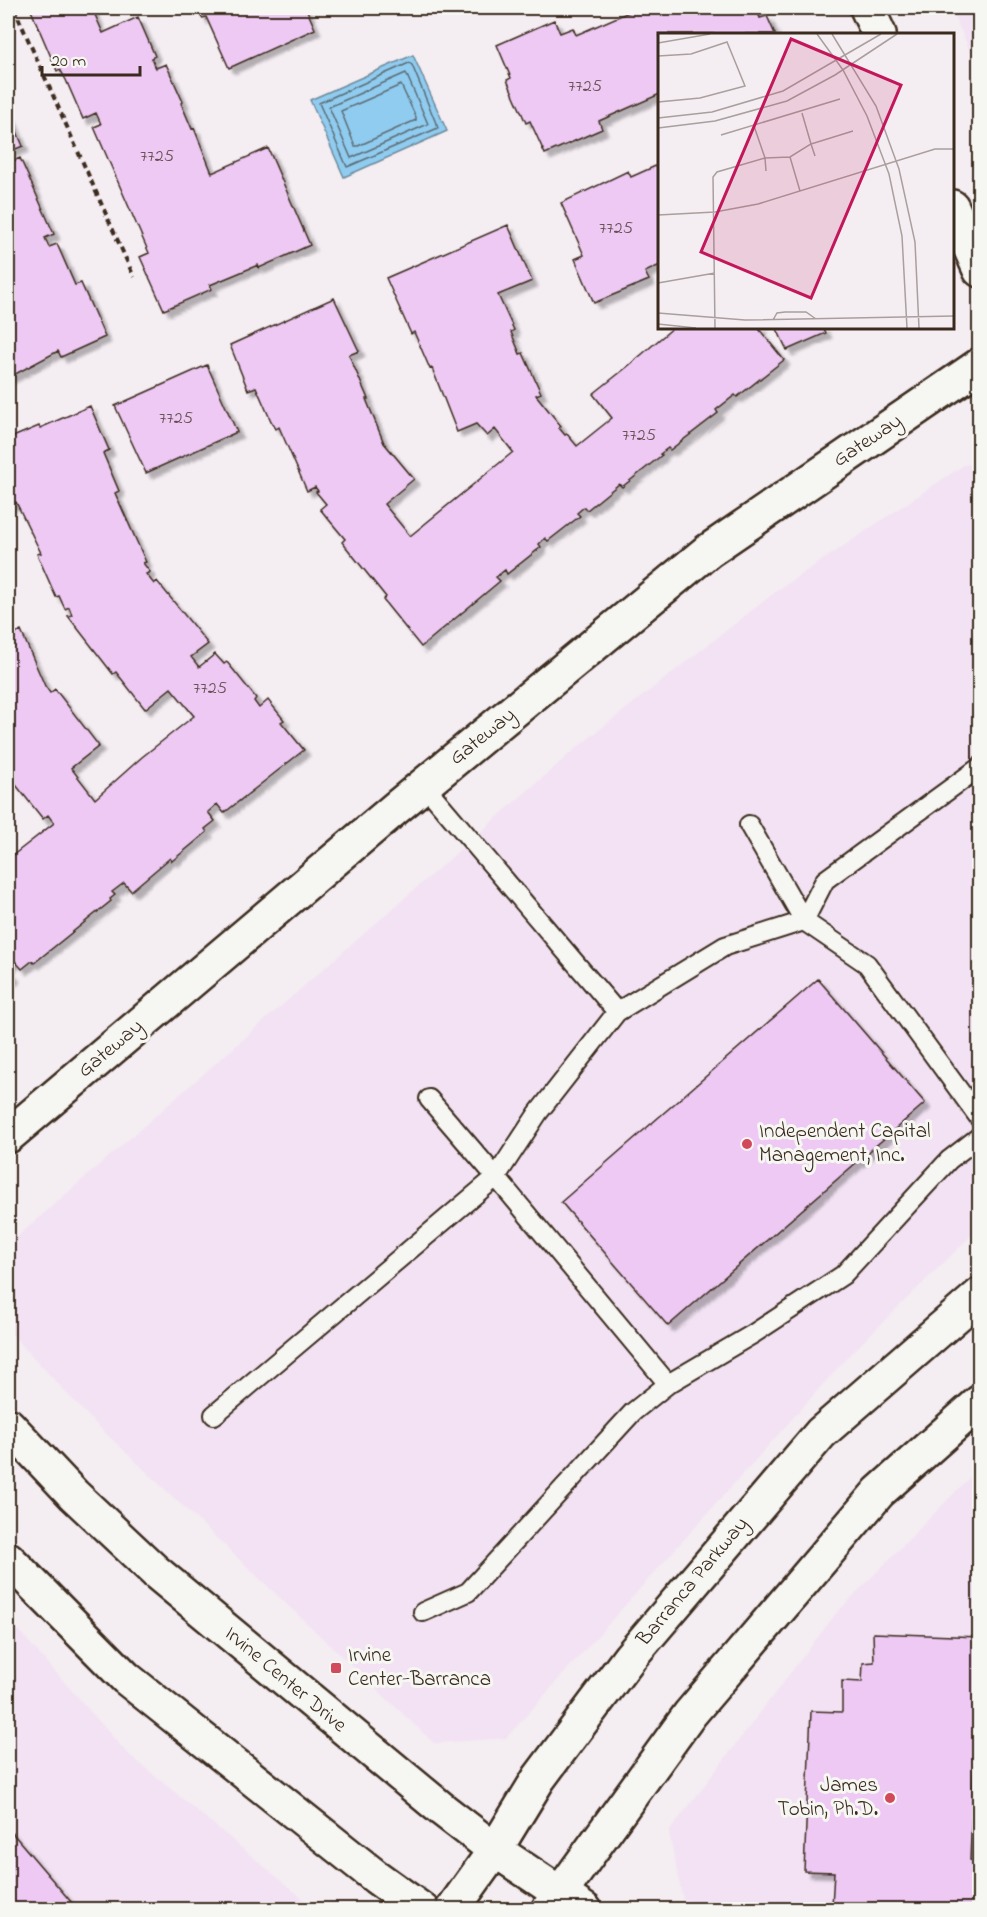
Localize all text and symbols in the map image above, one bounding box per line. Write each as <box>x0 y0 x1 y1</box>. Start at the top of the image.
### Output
inset map <box>658 33 954 328</box>
scale bar <box>42 39 140 77</box>
text: 20 m <box>51 49 86 75</box>
house number: 7725 <box>568 74 602 100</box>
house number: 7725 <box>140 144 174 170</box>
house number: 7725 <box>599 216 633 242</box>
house number: 7725 <box>159 406 193 432</box>
street label: Gateway <box>827 407 910 477</box>
house number: 7725 <box>622 423 656 449</box>
house number: 7725 <box>193 676 227 702</box>
street label: Gateway <box>443 701 524 775</box>
street label: Gateway <box>72 1013 152 1087</box>
place label: Independent Capital Management, Inc. <box>759 1117 931 1173</box>
marker: Independent Capital Management, Inc. <box>740 1137 754 1151</box>
street label: Barranca Parkway <box>629 1511 758 1655</box>
street label: Irvine Center Drive <box>217 1620 353 1741</box>
place label: Irvine Center-Barranca <box>348 1641 491 1695</box>
marker: Irvine Center-Barranca <box>329 1661 343 1675</box>
place label: James Tobin, Ph.D. <box>778 1771 878 1825</box>
marker: James Tobin, Ph.D. <box>883 1791 897 1805</box>

